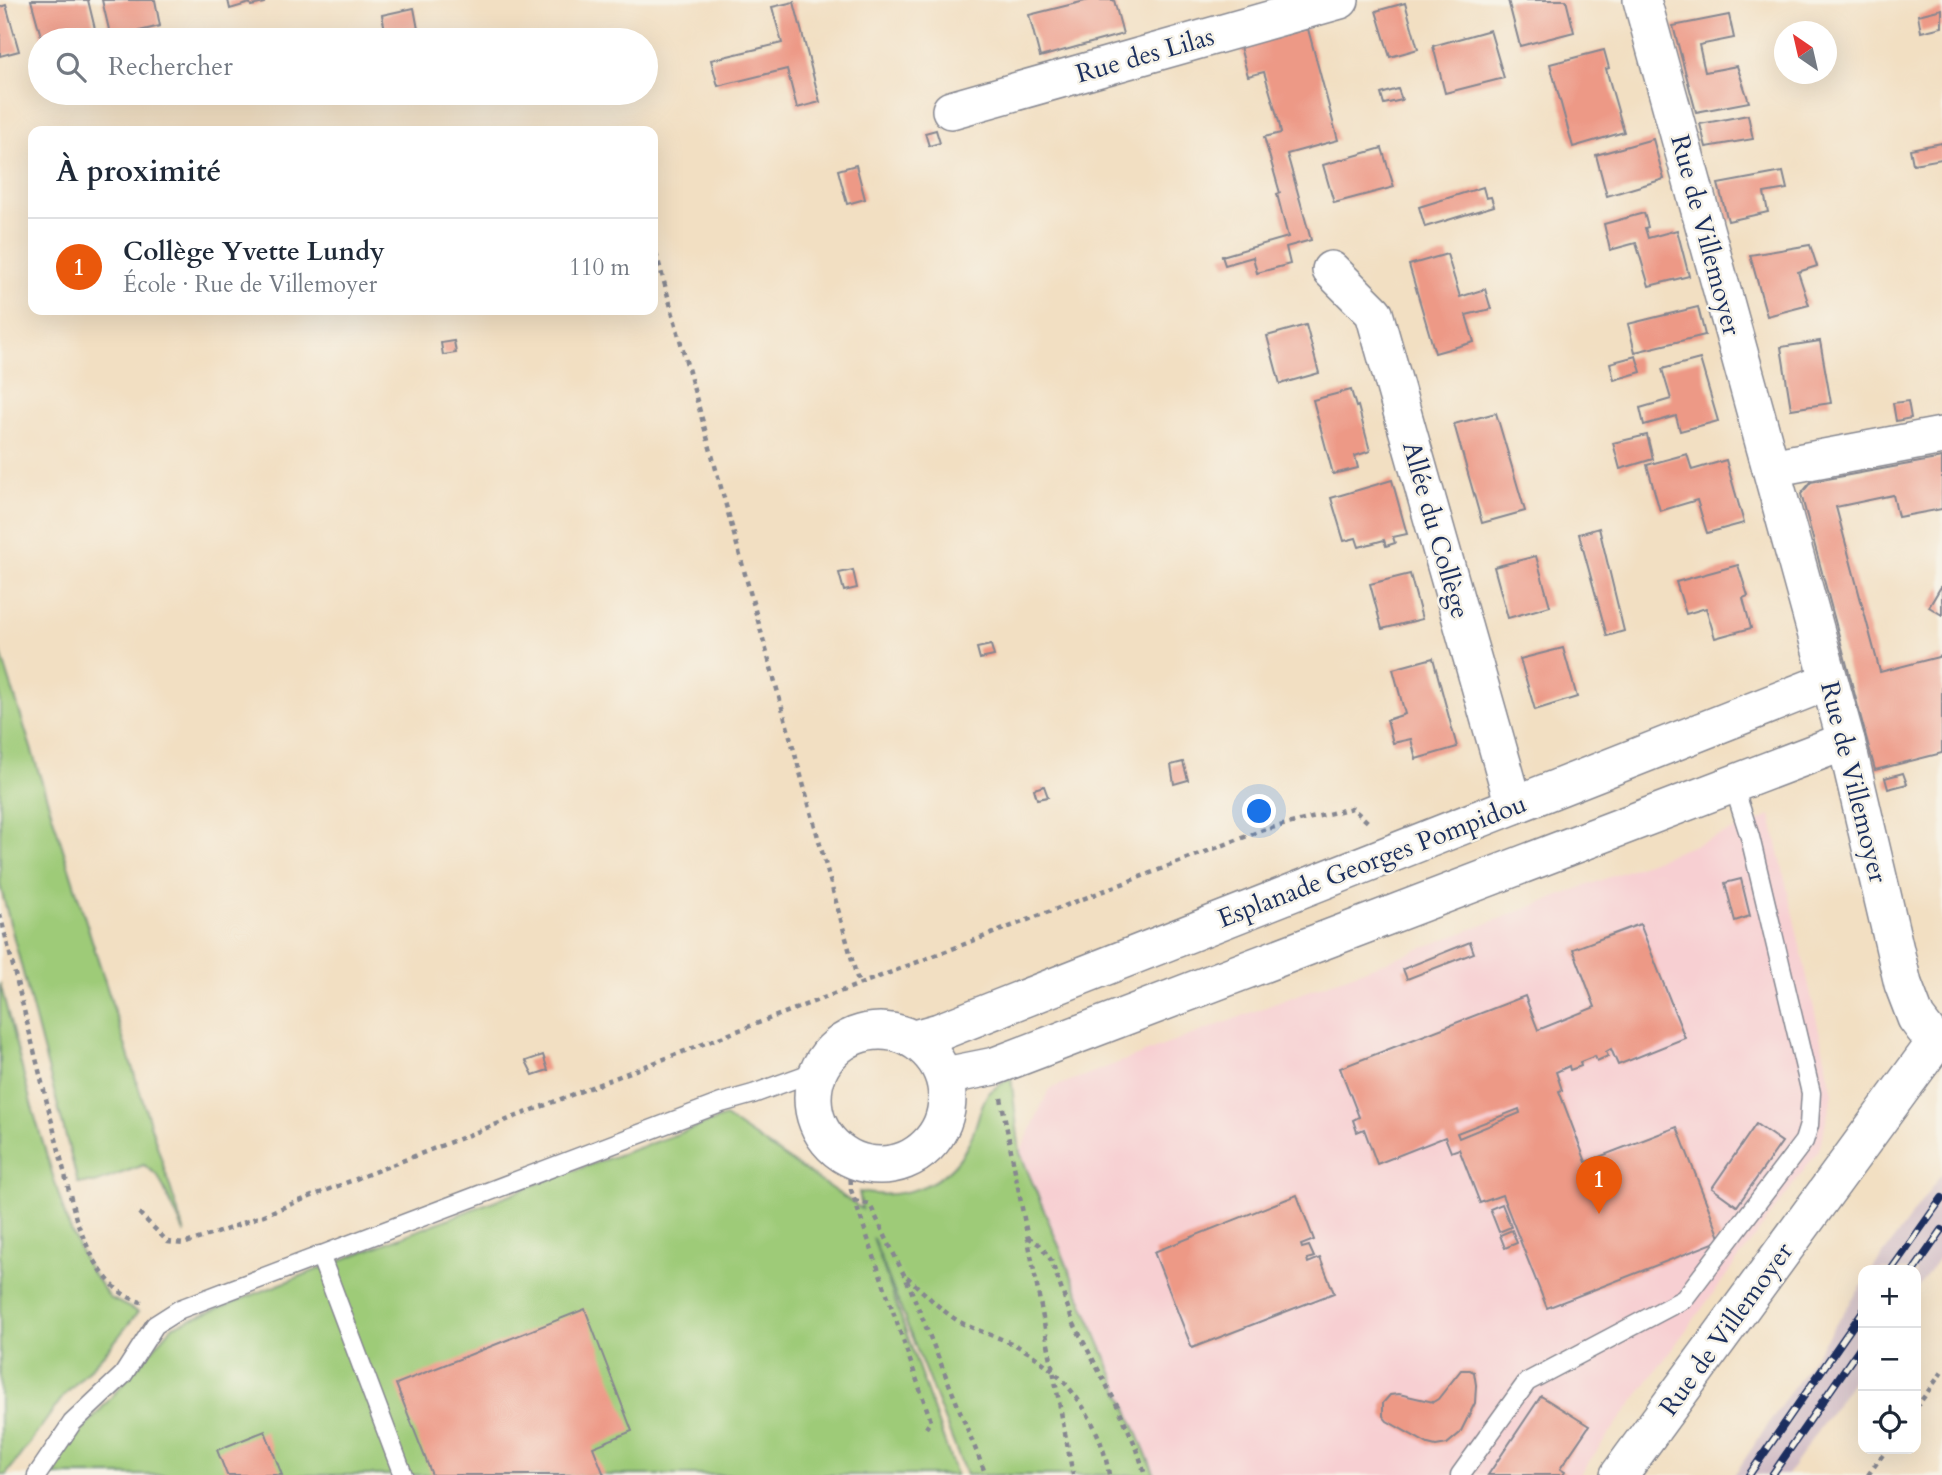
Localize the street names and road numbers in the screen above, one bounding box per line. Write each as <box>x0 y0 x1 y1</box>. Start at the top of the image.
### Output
street label: Rue des Lilas <box>1072 19 1218 91</box>
street label: Rue de Villemoyer <box>1662 131 1750 340</box>
street label: Allée du Collège <box>1394 437 1478 623</box>
street label: Rue de Villemoyer <box>1812 678 1896 887</box>
street label: Esplanade Georges Pompidou <box>1213 786 1531 936</box>
street label: Rue de Villemoyer <box>1651 1235 1801 1423</box>

